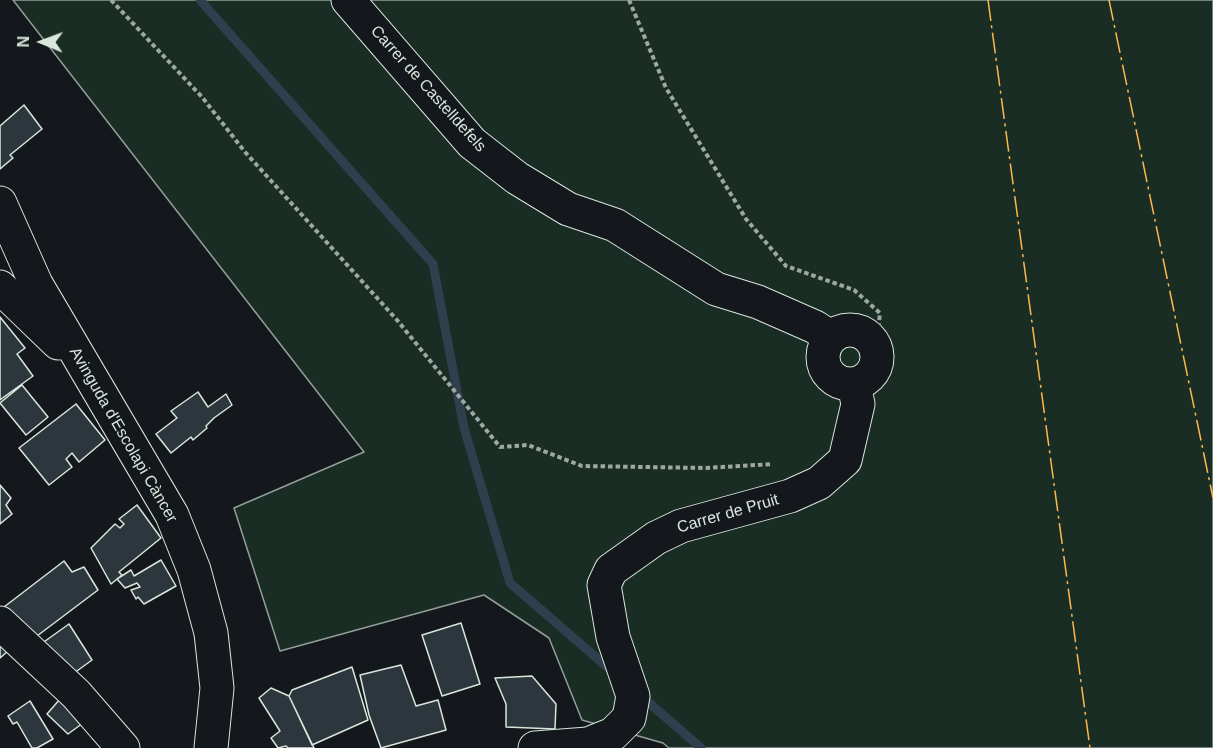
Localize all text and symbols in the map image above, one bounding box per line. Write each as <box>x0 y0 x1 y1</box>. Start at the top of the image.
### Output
north arrow <box>12 12 72 72</box>
street label: Carrer de Castelldefels <box>366 22 490 156</box>
text: N <box>15 36 32 48</box>
street label: Avinguda d'Escolapi Càncer <box>65 344 181 526</box>
street label: Carrer de Pruit <box>675 490 781 538</box>

